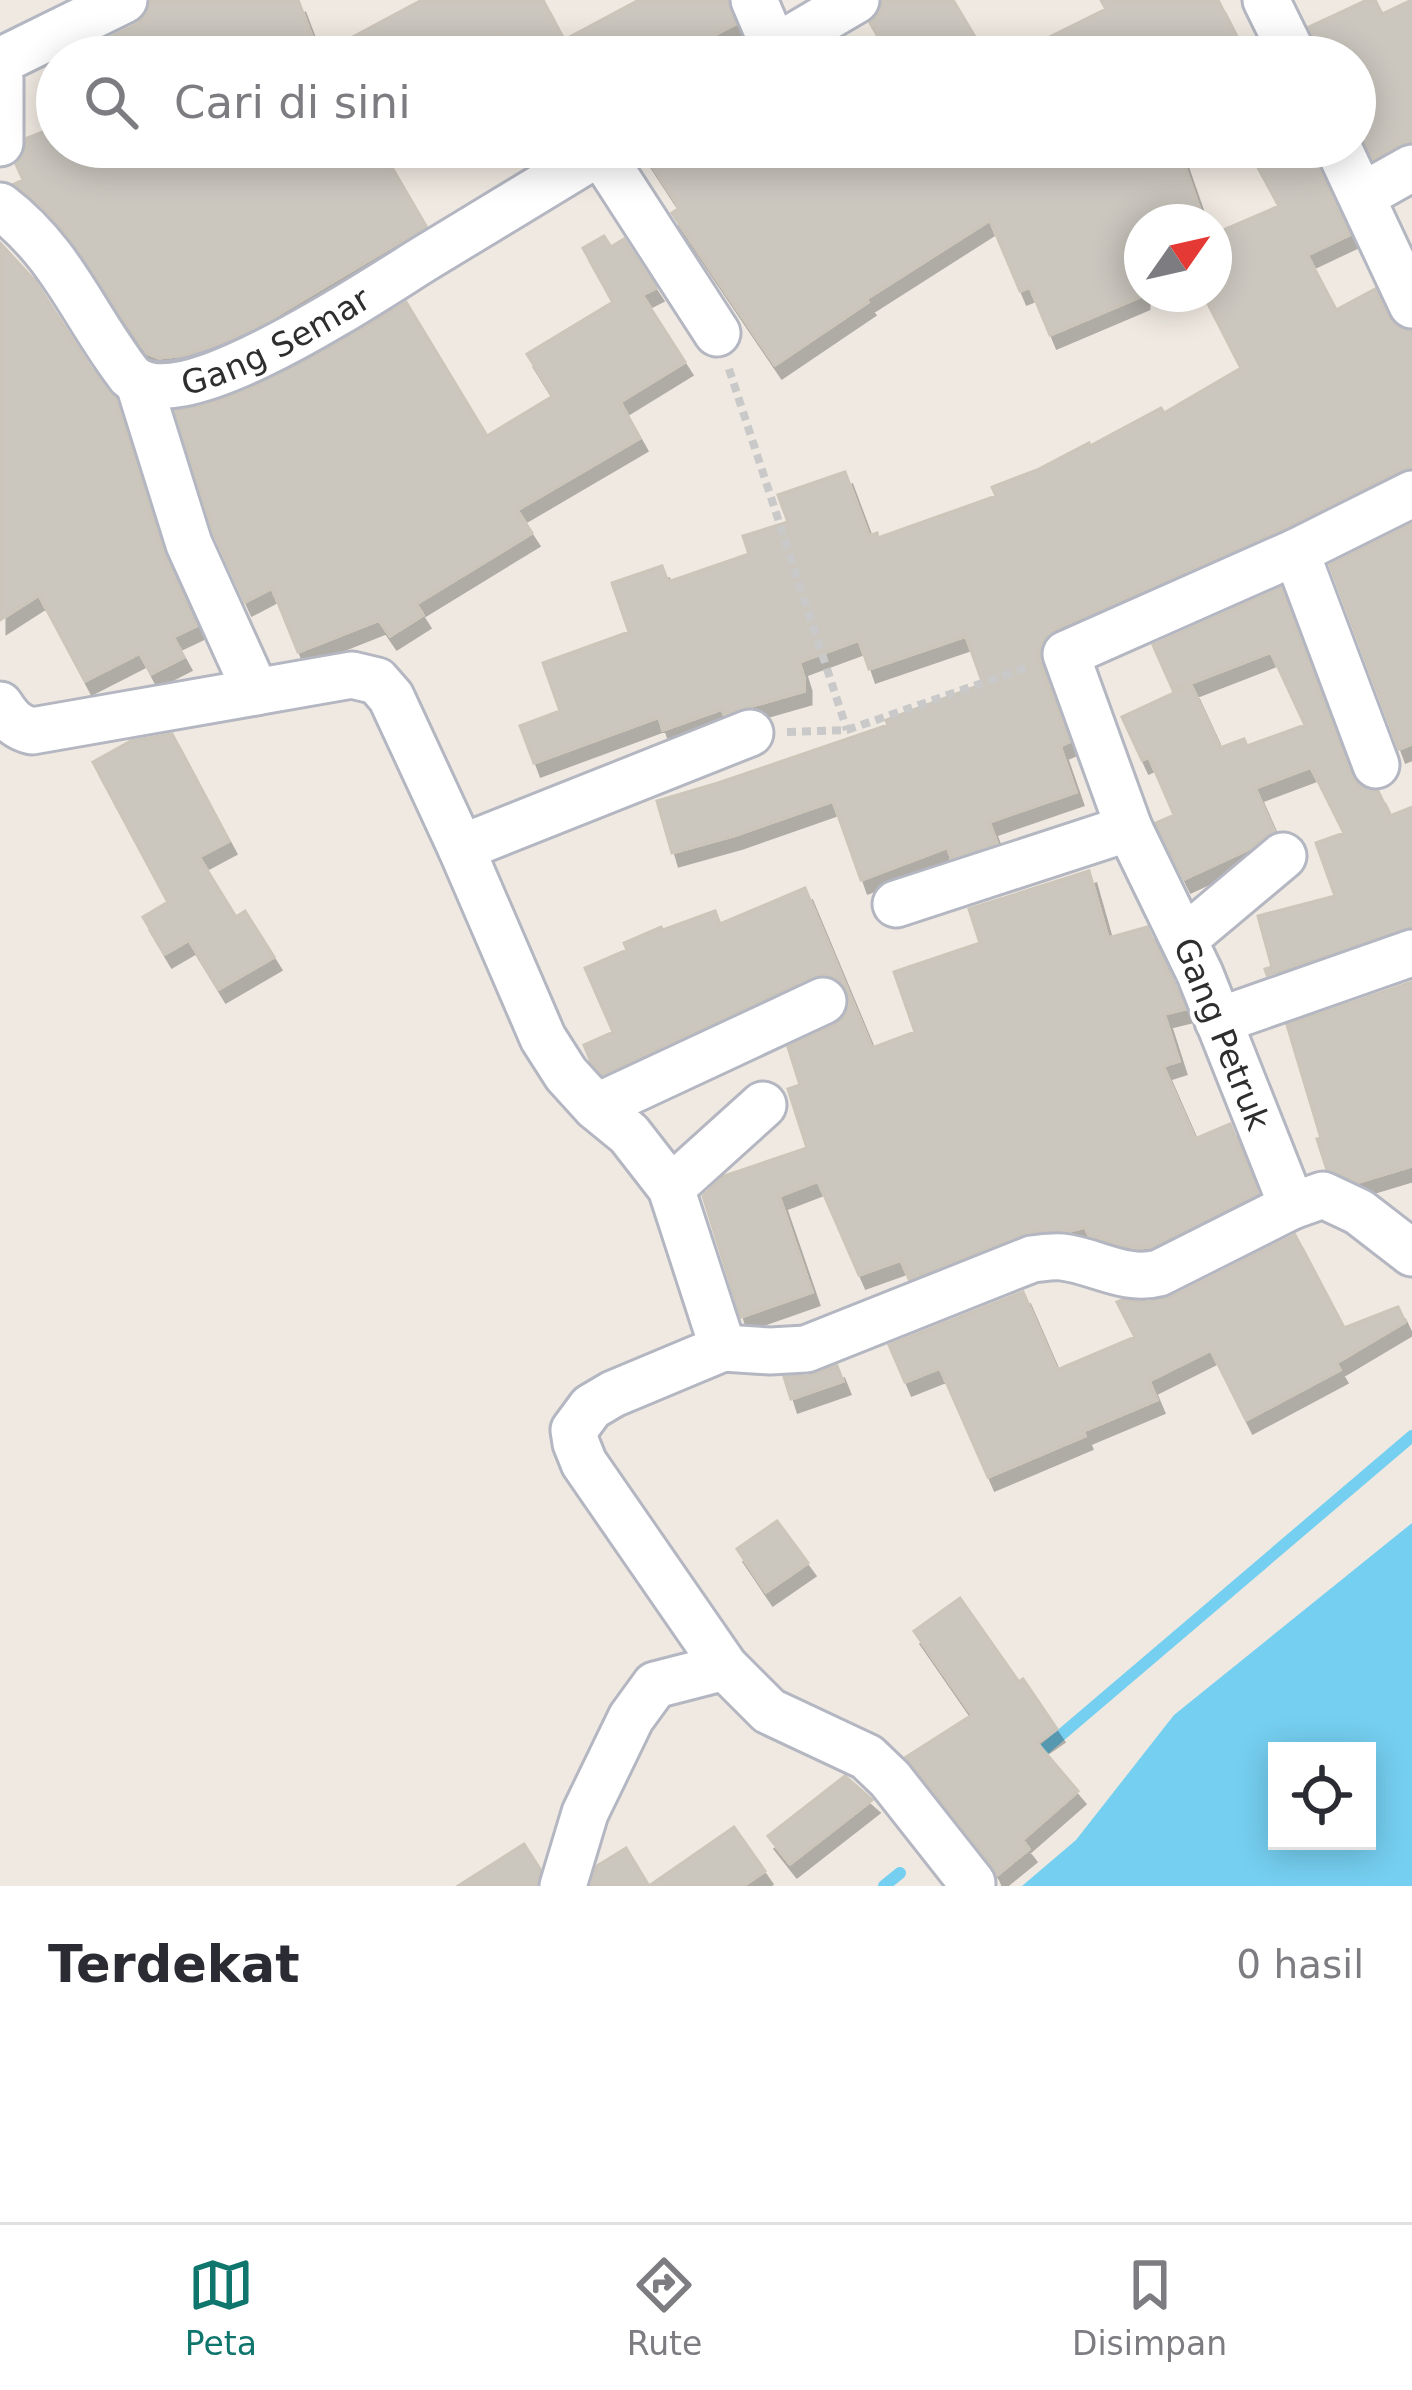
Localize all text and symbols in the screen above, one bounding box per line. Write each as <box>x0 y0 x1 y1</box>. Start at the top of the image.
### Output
search box <box>36 36 1376 168</box>
icon: search <box>78 69 144 135</box>
text: Cari di sini <box>174 76 411 129</box>
north arrow <box>1124 204 1232 312</box>
street label: Gang Semar <box>177 278 377 403</box>
street label: Gang Petruk <box>1166 932 1279 1137</box>
map controls <box>1268 1742 1376 1850</box>
button: locate <box>1268 1742 1376 1850</box>
text: Terdekat <box>48 1935 300 1994</box>
text: 0 hasil <box>1236 1942 1364 1987</box>
tab: Peta <box>185 2252 257 2363</box>
tab: Rute <box>627 2252 702 2363</box>
tab: Disimpan <box>1072 2252 1227 2363</box>

